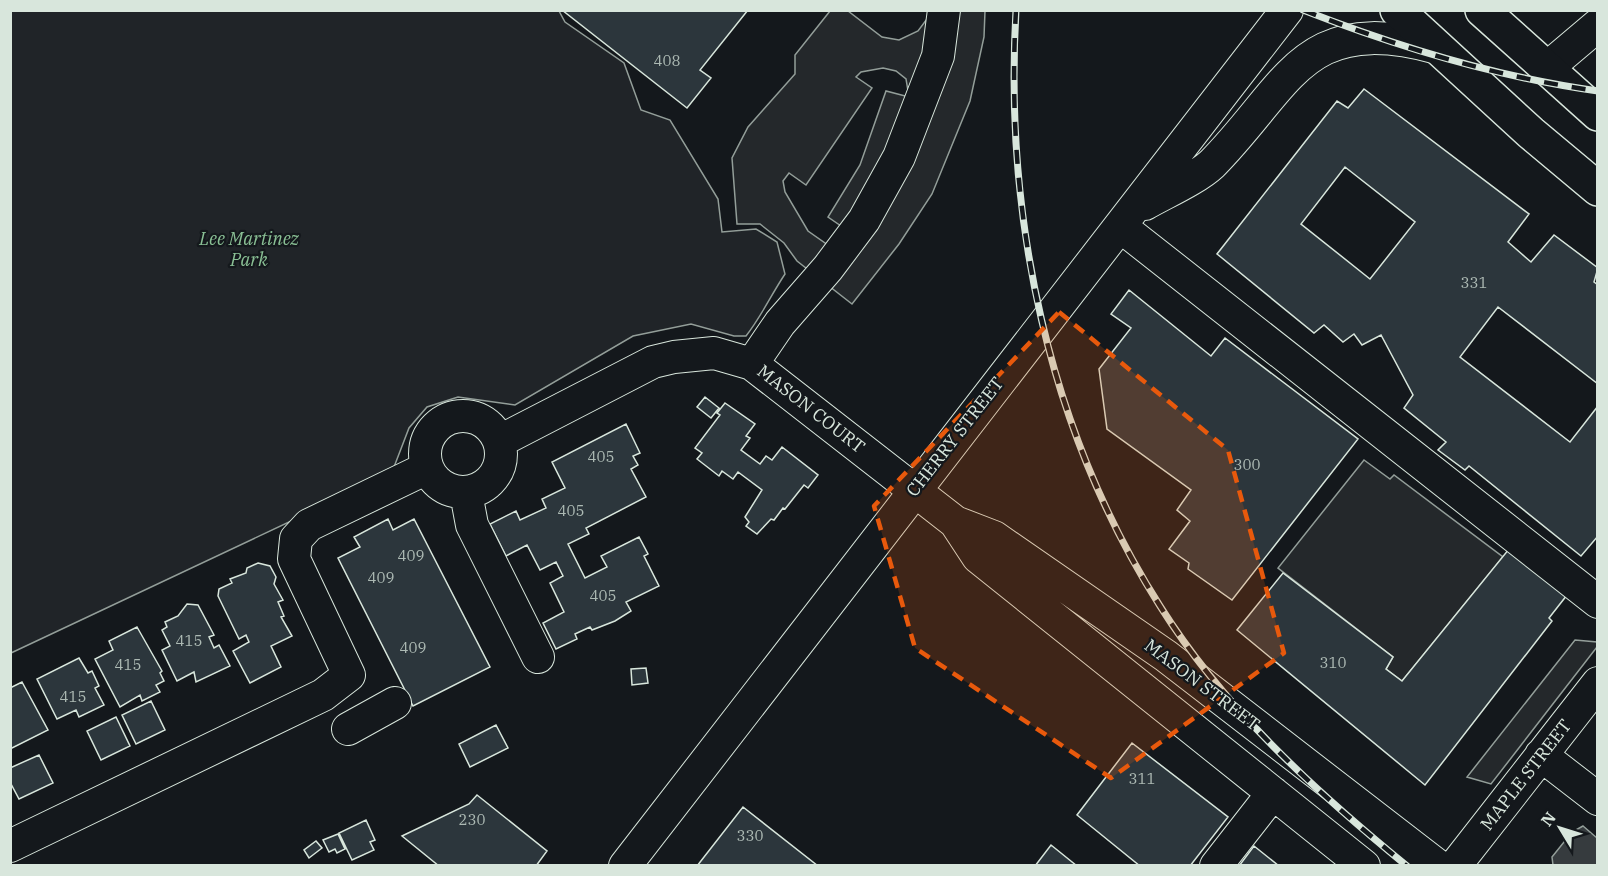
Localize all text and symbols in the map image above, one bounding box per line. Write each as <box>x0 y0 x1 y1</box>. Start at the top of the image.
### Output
house number: 408 <box>653 51 681 70</box>
park label: Lee Martinez Park <box>198 227 300 271</box>
house number: 331 <box>1460 273 1488 292</box>
street label: MASON COURT <box>753 359 870 458</box>
street label: CHERRY STREET <box>901 372 1009 501</box>
house number: 405 <box>587 447 615 466</box>
house number: 300 <box>1233 455 1261 474</box>
house number: 405 <box>557 501 585 520</box>
house number: 409 <box>397 546 425 565</box>
house number: 409 <box>367 568 395 587</box>
house number: 405 <box>589 586 617 605</box>
house number: 415 <box>175 631 203 650</box>
street label: MASON STREET <box>1140 634 1265 736</box>
house number: 409 <box>399 638 427 657</box>
house number: 310 <box>1319 653 1347 672</box>
house number: 415 <box>114 655 142 674</box>
house number: 415 <box>59 687 87 706</box>
street label: MAPLE STREET <box>1475 714 1576 835</box>
house number: 311 <box>1128 769 1156 788</box>
north arrow <box>1530 798 1590 858</box>
text: N <box>1536 808 1560 830</box>
house number: 230 <box>458 810 486 829</box>
house number: 330 <box>736 826 764 845</box>

